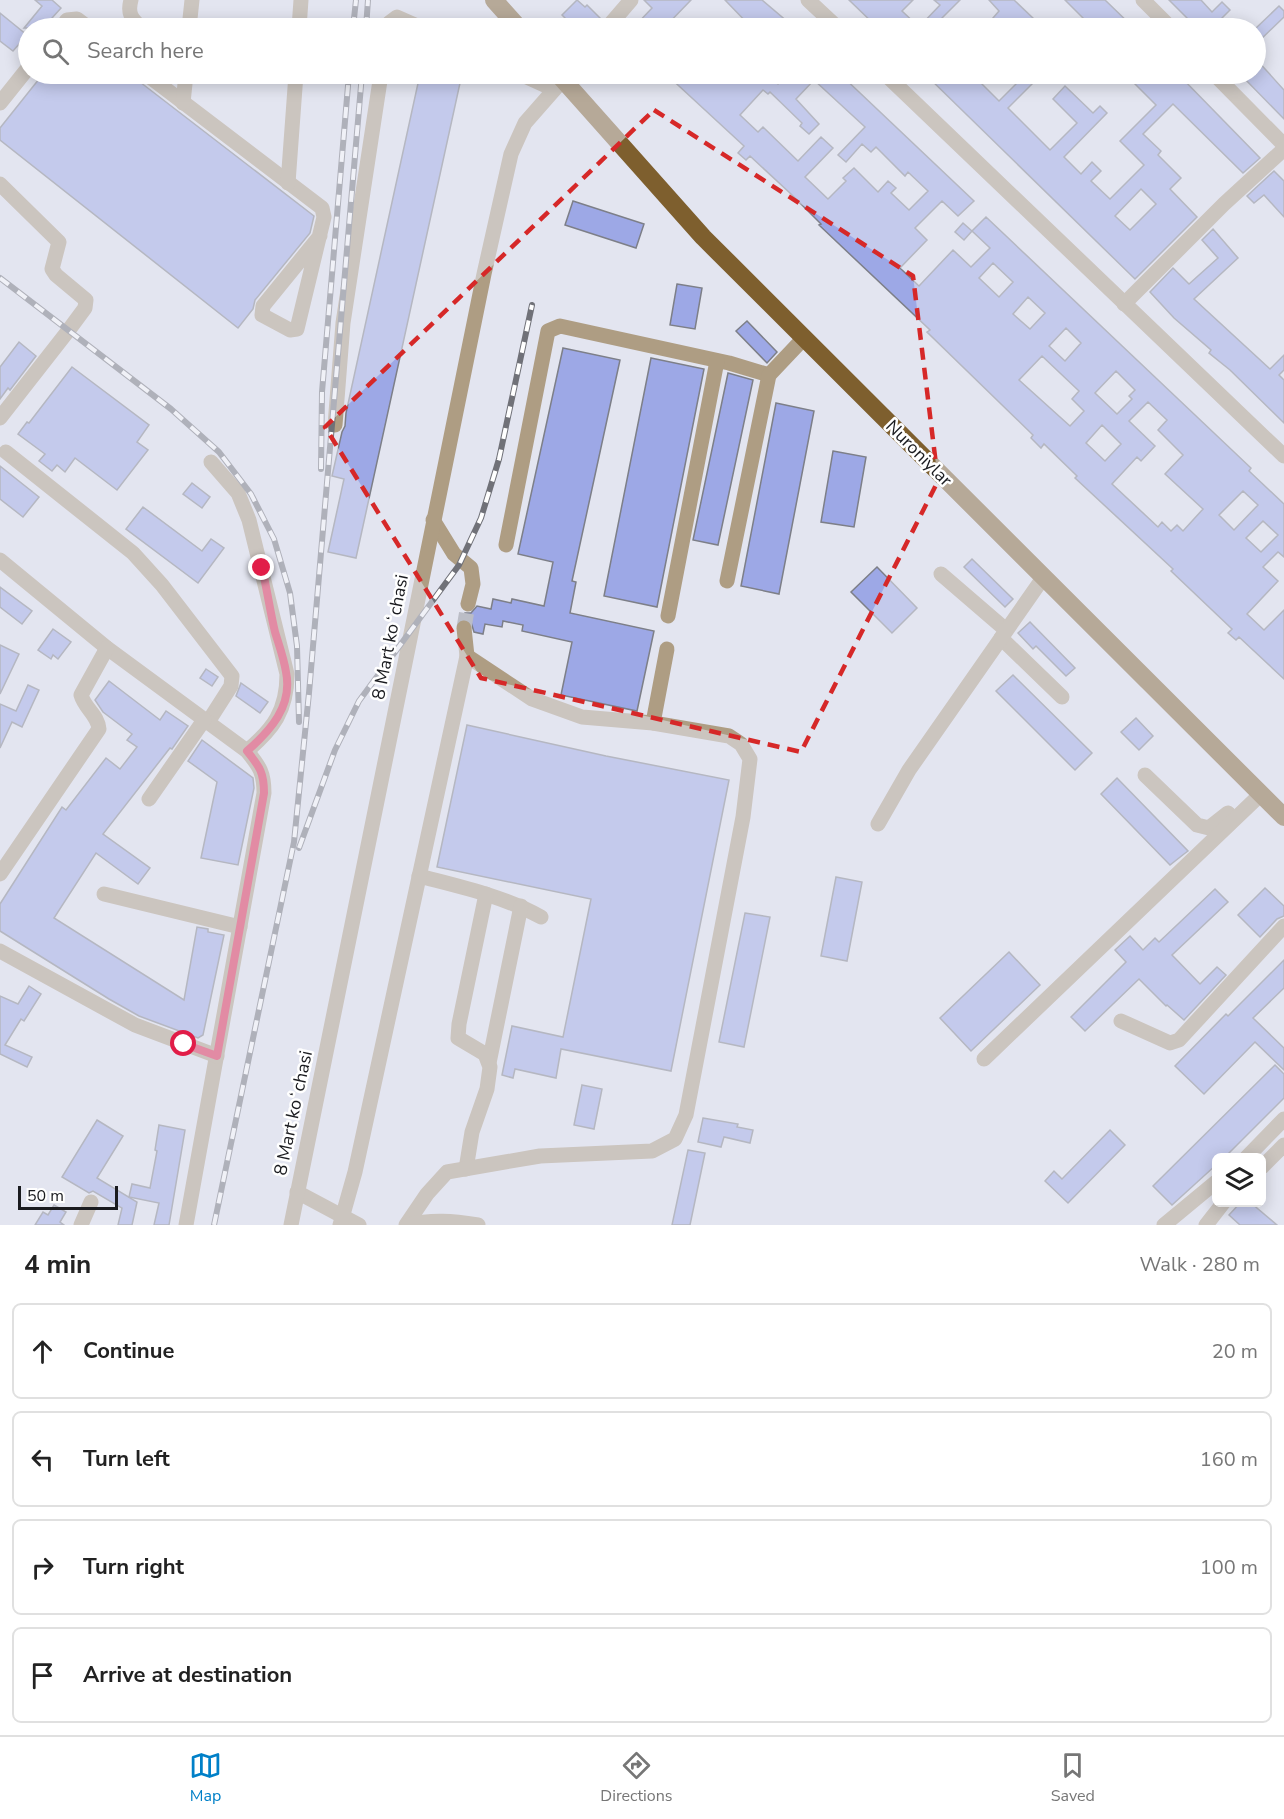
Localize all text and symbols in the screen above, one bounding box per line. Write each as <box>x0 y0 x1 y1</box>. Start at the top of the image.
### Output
search box <box>18 18 1266 84</box>
icon: search <box>39 35 72 68</box>
text: Search here <box>87 36 204 66</box>
street label: Nuroniylar <box>881 415 958 492</box>
route end <box>248 554 274 580</box>
street label: 8 Mart koʻchasi <box>366 572 414 702</box>
route start <box>170 1030 196 1056</box>
street label: 8 Mart koʻchasi <box>268 1048 318 1178</box>
map controls <box>1212 1153 1266 1207</box>
button: layers <box>1212 1153 1266 1207</box>
scale bar <box>18 1183 118 1210</box>
text: 50 m <box>27 1185 64 1207</box>
text: 4 min <box>24 1247 91 1282</box>
text: Walk · 280 m <box>1140 1251 1260 1278</box>
icon: ahead <box>26 1335 59 1368</box>
text: Continue <box>83 1336 174 1366</box>
text: 20 m <box>1212 1338 1258 1365</box>
icon: left <box>26 1443 59 1476</box>
text: Turn left <box>83 1444 170 1474</box>
text: 160 m <box>1200 1446 1258 1473</box>
icon: right <box>26 1551 59 1584</box>
text: Turn right <box>83 1552 184 1582</box>
text: 100 m <box>1200 1554 1258 1581</box>
icon: arrive <box>26 1659 59 1692</box>
text: Arrive at destination <box>83 1660 292 1690</box>
tab: Map <box>189 1749 222 1807</box>
tab: Directions <box>600 1749 672 1807</box>
tab: Saved <box>1051 1749 1095 1807</box>

